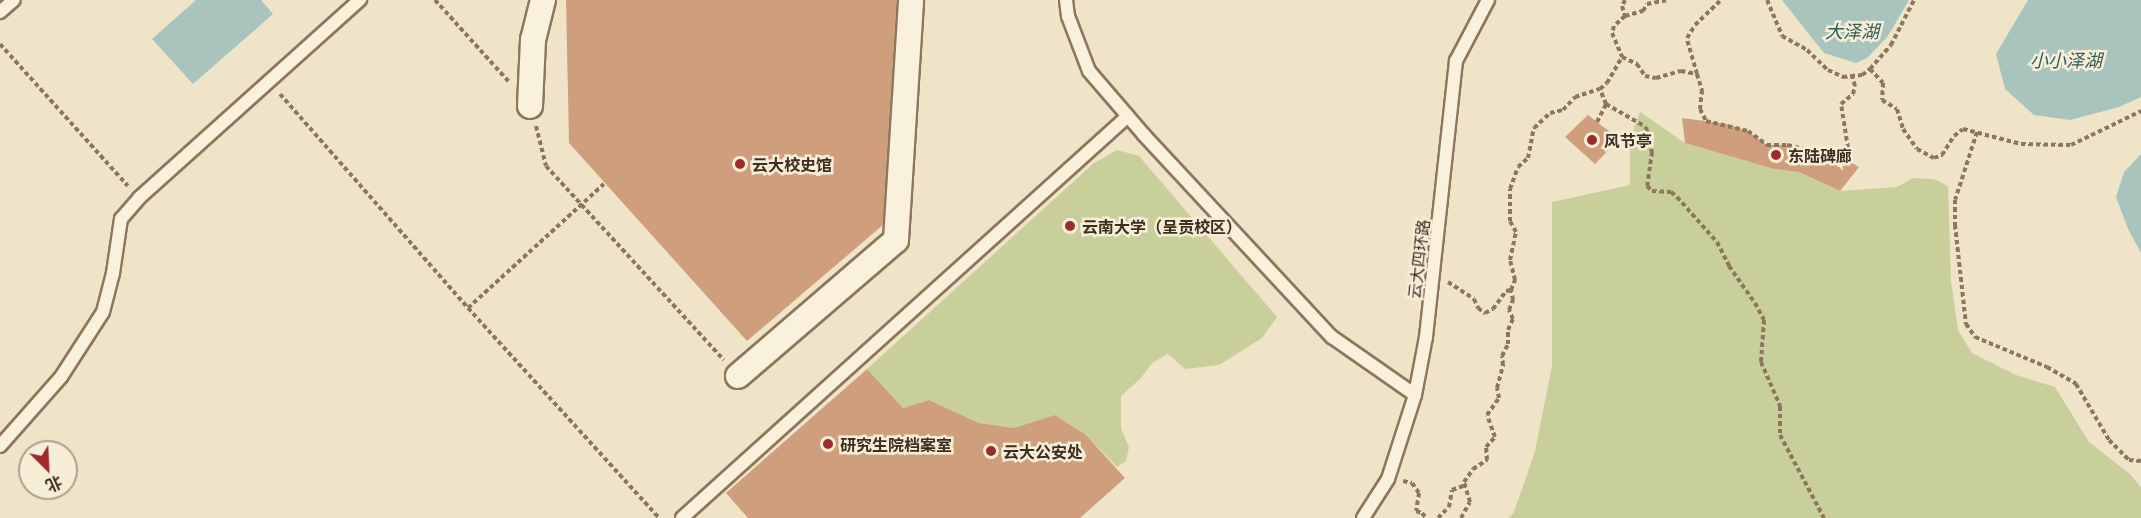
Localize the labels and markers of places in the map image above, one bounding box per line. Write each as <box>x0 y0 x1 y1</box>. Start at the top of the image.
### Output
place label: 风节亭 <box>1604 130 1652 150</box>
marker: 风节亭 <box>1585 133 1599 147</box>
place label: 东陆碑廊 <box>1788 145 1852 165</box>
marker: 东陆碑廊 <box>1769 148 1783 162</box>
place label: 云大校史馆 <box>752 154 832 174</box>
marker: 云大校史馆 <box>733 157 747 171</box>
place label: 云南大学（呈贡校区） <box>1082 216 1242 236</box>
marker: 云南大学（呈贡校区） <box>1063 219 1077 233</box>
place label: 研究生院档案室 <box>840 434 952 454</box>
marker: 研究生院档案室 <box>821 437 835 451</box>
place label: 云大公安处 <box>1003 441 1083 461</box>
marker: 云大公安处 <box>984 444 998 458</box>

